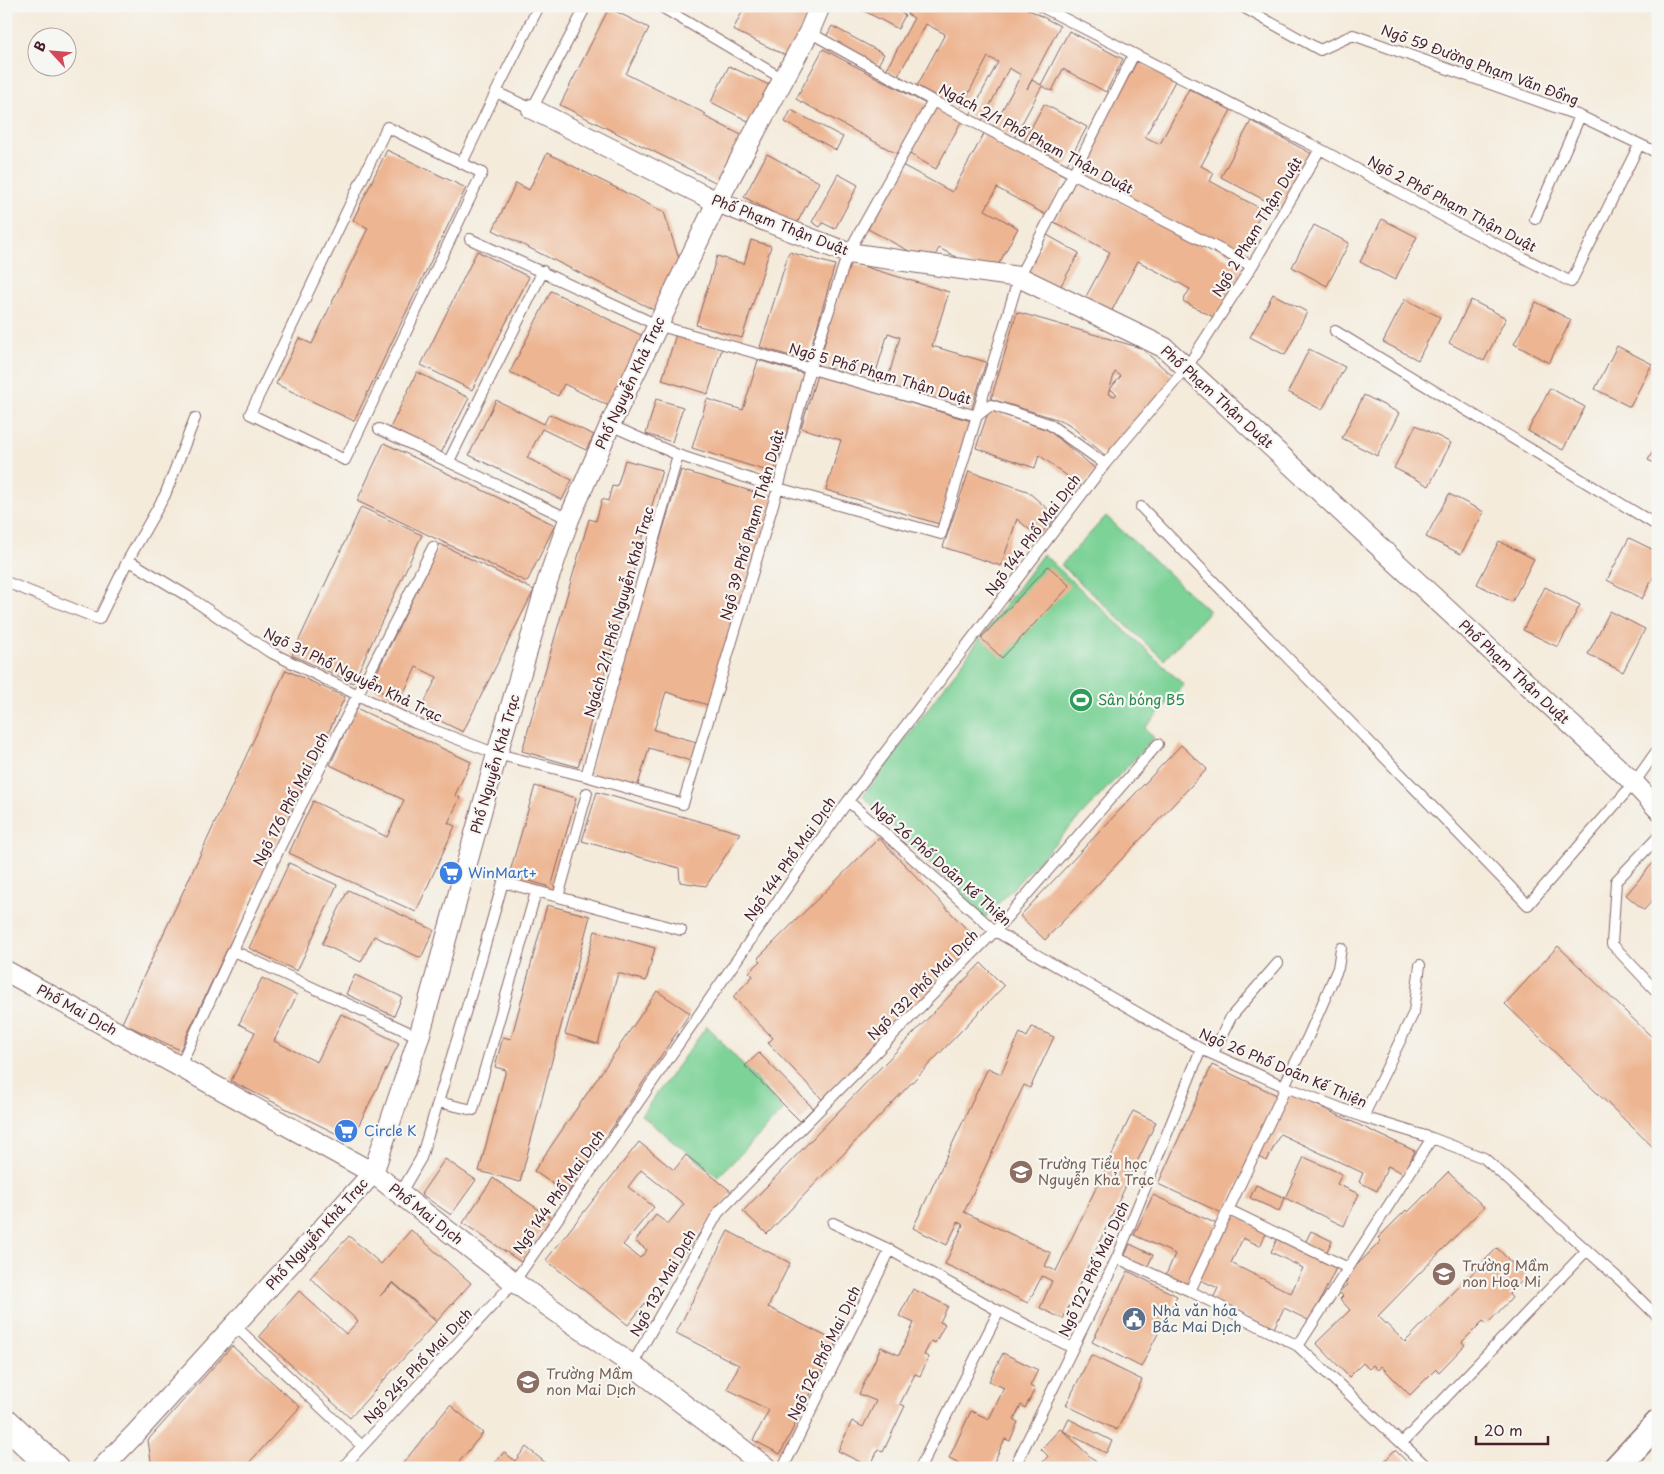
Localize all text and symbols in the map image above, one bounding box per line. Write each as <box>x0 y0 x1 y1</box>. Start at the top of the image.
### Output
street label: Ngõ 59 Đường Phạm Văn Đồng <box>1378 19 1582 110</box>
north arrow <box>28 28 78 78</box>
text: B <box>28 37 51 55</box>
street label: Ngách 2/1 Phố Phạm Thận Duật <box>935 78 1138 199</box>
street label: Ngõ 2 Phố Phạm Thận Duật <box>1364 150 1541 257</box>
street label: Ngõ 2 Phạm Thận Duật <box>1206 152 1307 301</box>
street label: Phố Phạm Thận Duật <box>709 189 852 260</box>
street label: Phố Nguyễn Khả Trạc <box>590 313 670 453</box>
street label: Ngõ 5 Phố Phạm Thận Duật <box>787 337 974 410</box>
street label: Phố Phạm Thận Duật <box>1156 340 1279 453</box>
street label: Ngõ 39 Phố Phạm Thận Duật <box>714 427 789 623</box>
street label: Ngõ 144 Phố Mai Dịch <box>980 469 1085 600</box>
street label: Ngách 2/1 Phố Nguyễn Khả Trạc <box>578 504 659 720</box>
street label: Phố Phạm Thận Duật <box>1454 615 1575 729</box>
street label: Ngõ 31 Phố Nguyễn Khả Trạc <box>260 622 446 727</box>
sports icon: Sân bóng B5 <box>1068 687 1094 713</box>
place label: Sân bóng B5 <box>1098 689 1185 710</box>
street label: Phố Nguyễn Khả Trạc <box>465 692 524 836</box>
street label: Ngõ 176 Phố Mai Dịch <box>248 728 334 869</box>
street label: Ngõ 144 Phố Mai Dịch <box>739 792 841 925</box>
street label: Ngõ 26 Phố Doãn Kế Thiện <box>866 796 1016 931</box>
supermarket icon: WinMart+ <box>438 860 464 886</box>
place label: WinMart+ <box>468 862 537 883</box>
street label: Ngõ 132 Phố Mai Dịch <box>863 925 983 1045</box>
street label: Phố Mai Dịch <box>33 979 121 1040</box>
street label: Ngõ 26 Phố Doãn Kế Thiện <box>1196 1023 1370 1112</box>
supermarket icon: Circle K <box>333 1118 359 1144</box>
place label: Circle K <box>364 1120 417 1141</box>
street label: Ngõ 144 Phố Mai Dịch <box>508 1125 610 1258</box>
place label: Trường Tiểu học Nguyễn Khả Trạc <box>1038 1153 1154 1190</box>
school or university icon: Trường Tiểu học Nguyễn Khả Trạc <box>1008 1159 1034 1185</box>
street label: Phố Nguyễn Khả Trạc <box>261 1173 373 1294</box>
street label: Phố Mai Dịch <box>385 1178 468 1249</box>
street label: Ngõ 122 Phố Mai Dịch <box>1053 1198 1134 1340</box>
street label: Ngõ 132 Mai Dịch <box>624 1225 701 1340</box>
place label: Trường Mầm non Hoạ Mi <box>1462 1255 1549 1292</box>
school or university icon: Trường Mầm non Hoạ Mi <box>1431 1261 1457 1287</box>
street label: Ngõ 126 Phố Mai Dịch <box>782 1282 865 1424</box>
place label: Nhà văn hóa Bắc Mai Dịch <box>1152 1300 1242 1337</box>
street label: Ngõ 245 Phố Mai Dịch <box>358 1303 477 1428</box>
public building icon: Nhà văn hóa Bắc Mai Dịch <box>1121 1306 1147 1332</box>
place label: Trường Mầm non Mai Dịch <box>546 1363 636 1400</box>
school or university icon: Trường Mầm non Mai Dịch <box>515 1369 541 1395</box>
scale bar <box>1476 1414 1549 1446</box>
text: 20 m <box>1484 1418 1523 1441</box>

